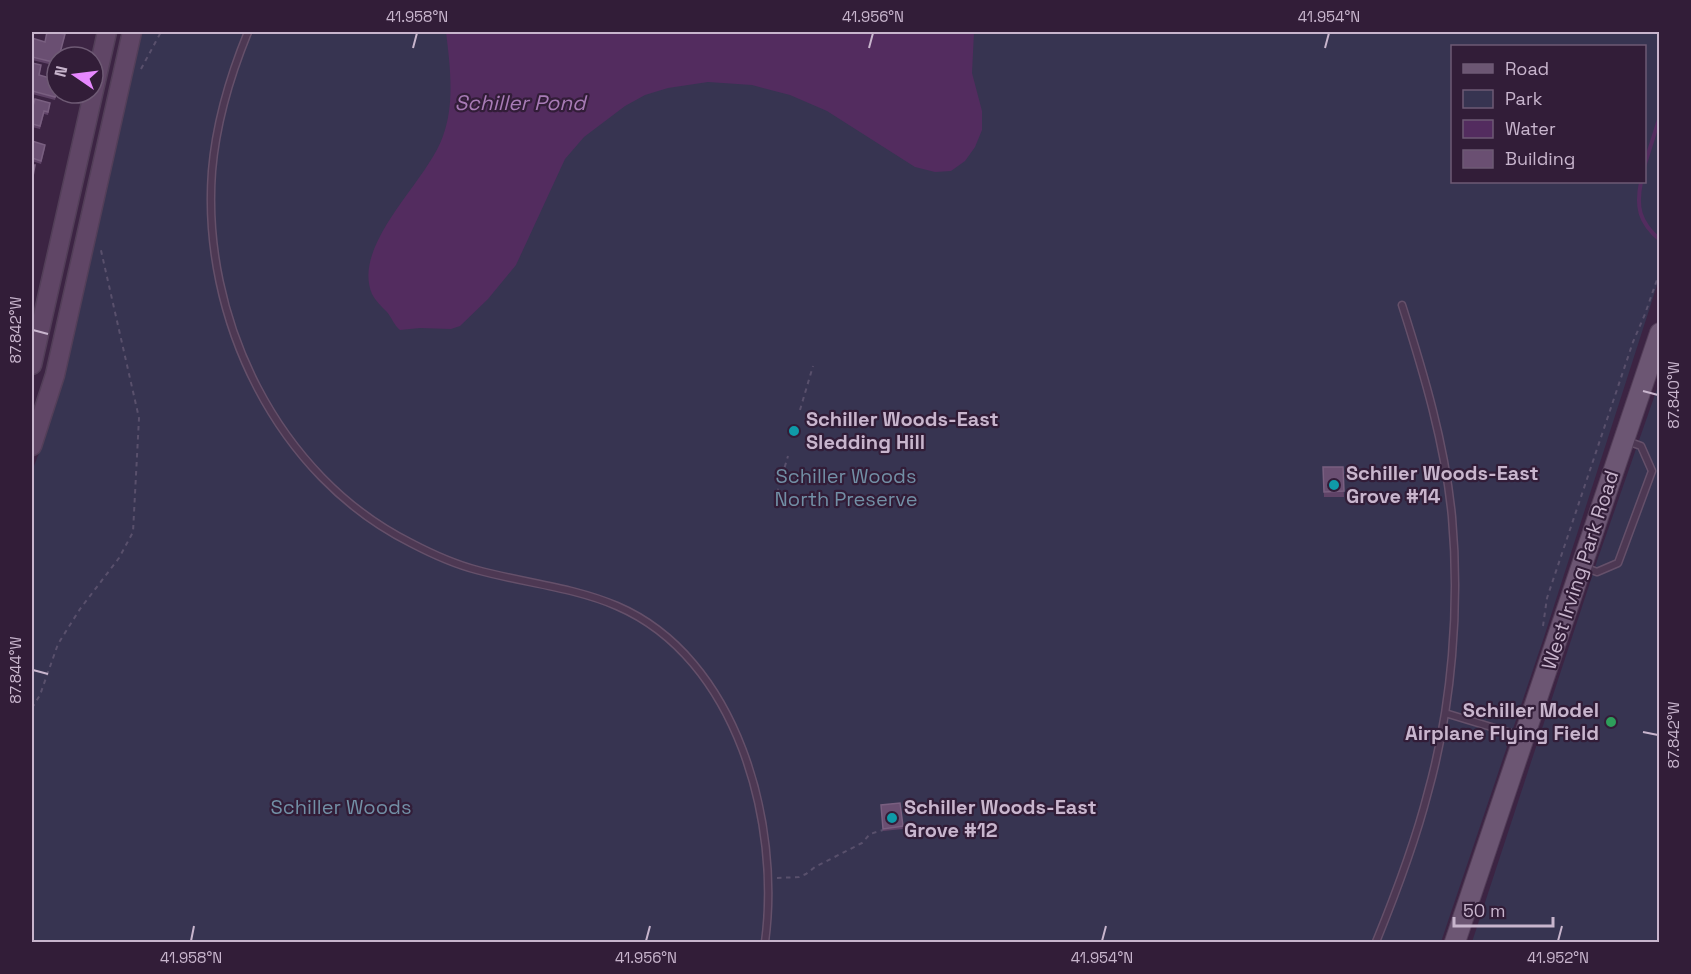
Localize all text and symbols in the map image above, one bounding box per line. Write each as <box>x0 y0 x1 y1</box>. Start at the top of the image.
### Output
text: 41.958°N <box>386 7 448 26</box>
text: 41.956°N <box>842 7 904 26</box>
text: 41.954°N <box>1298 7 1360 26</box>
north arrow <box>45 45 105 105</box>
legend <box>1451 45 1646 183</box>
text: Road <box>1505 57 1549 80</box>
text: N <box>49 64 72 79</box>
text: Park <box>1505 87 1543 110</box>
water label: Schiller Pond <box>454 89 588 116</box>
text: Water <box>1505 117 1556 140</box>
text: Building <box>1505 147 1575 170</box>
text: 87.842°W <box>6 296 25 364</box>
text: 87.840°W <box>1664 361 1683 429</box>
place label: Schiller Woods-East Sledding Hill <box>806 406 999 455</box>
marker: Schiller Woods-East Sledding Hill <box>787 424 801 438</box>
place label: Schiller Woods-East Grove #14 <box>1346 460 1539 509</box>
park label: Schiller Woods North Preserve <box>775 463 917 512</box>
street label: West Irving Park Road <box>1536 467 1624 673</box>
marker: Schiller Woods-East Grove #14 <box>1327 478 1341 492</box>
text: 87.844°W <box>6 636 25 704</box>
place label: Schiller Model Airplane Flying Field <box>1405 697 1599 746</box>
text: 87.842°W <box>1664 701 1683 769</box>
marker: Schiller Model Airplane Flying Field <box>1604 715 1618 729</box>
park label: Schiller Woods <box>271 794 411 820</box>
place label: Schiller Woods-East Grove #12 <box>904 794 1097 843</box>
marker: Schiller Woods-East Grove #12 <box>885 811 899 825</box>
scale bar <box>1454 890 1553 928</box>
text: 50 m <box>1463 899 1505 922</box>
text: 41.958°N <box>160 948 222 967</box>
text: 41.956°N <box>615 948 677 967</box>
text: 41.954°N <box>1071 948 1133 967</box>
text: 41.952°N <box>1527 948 1589 967</box>

